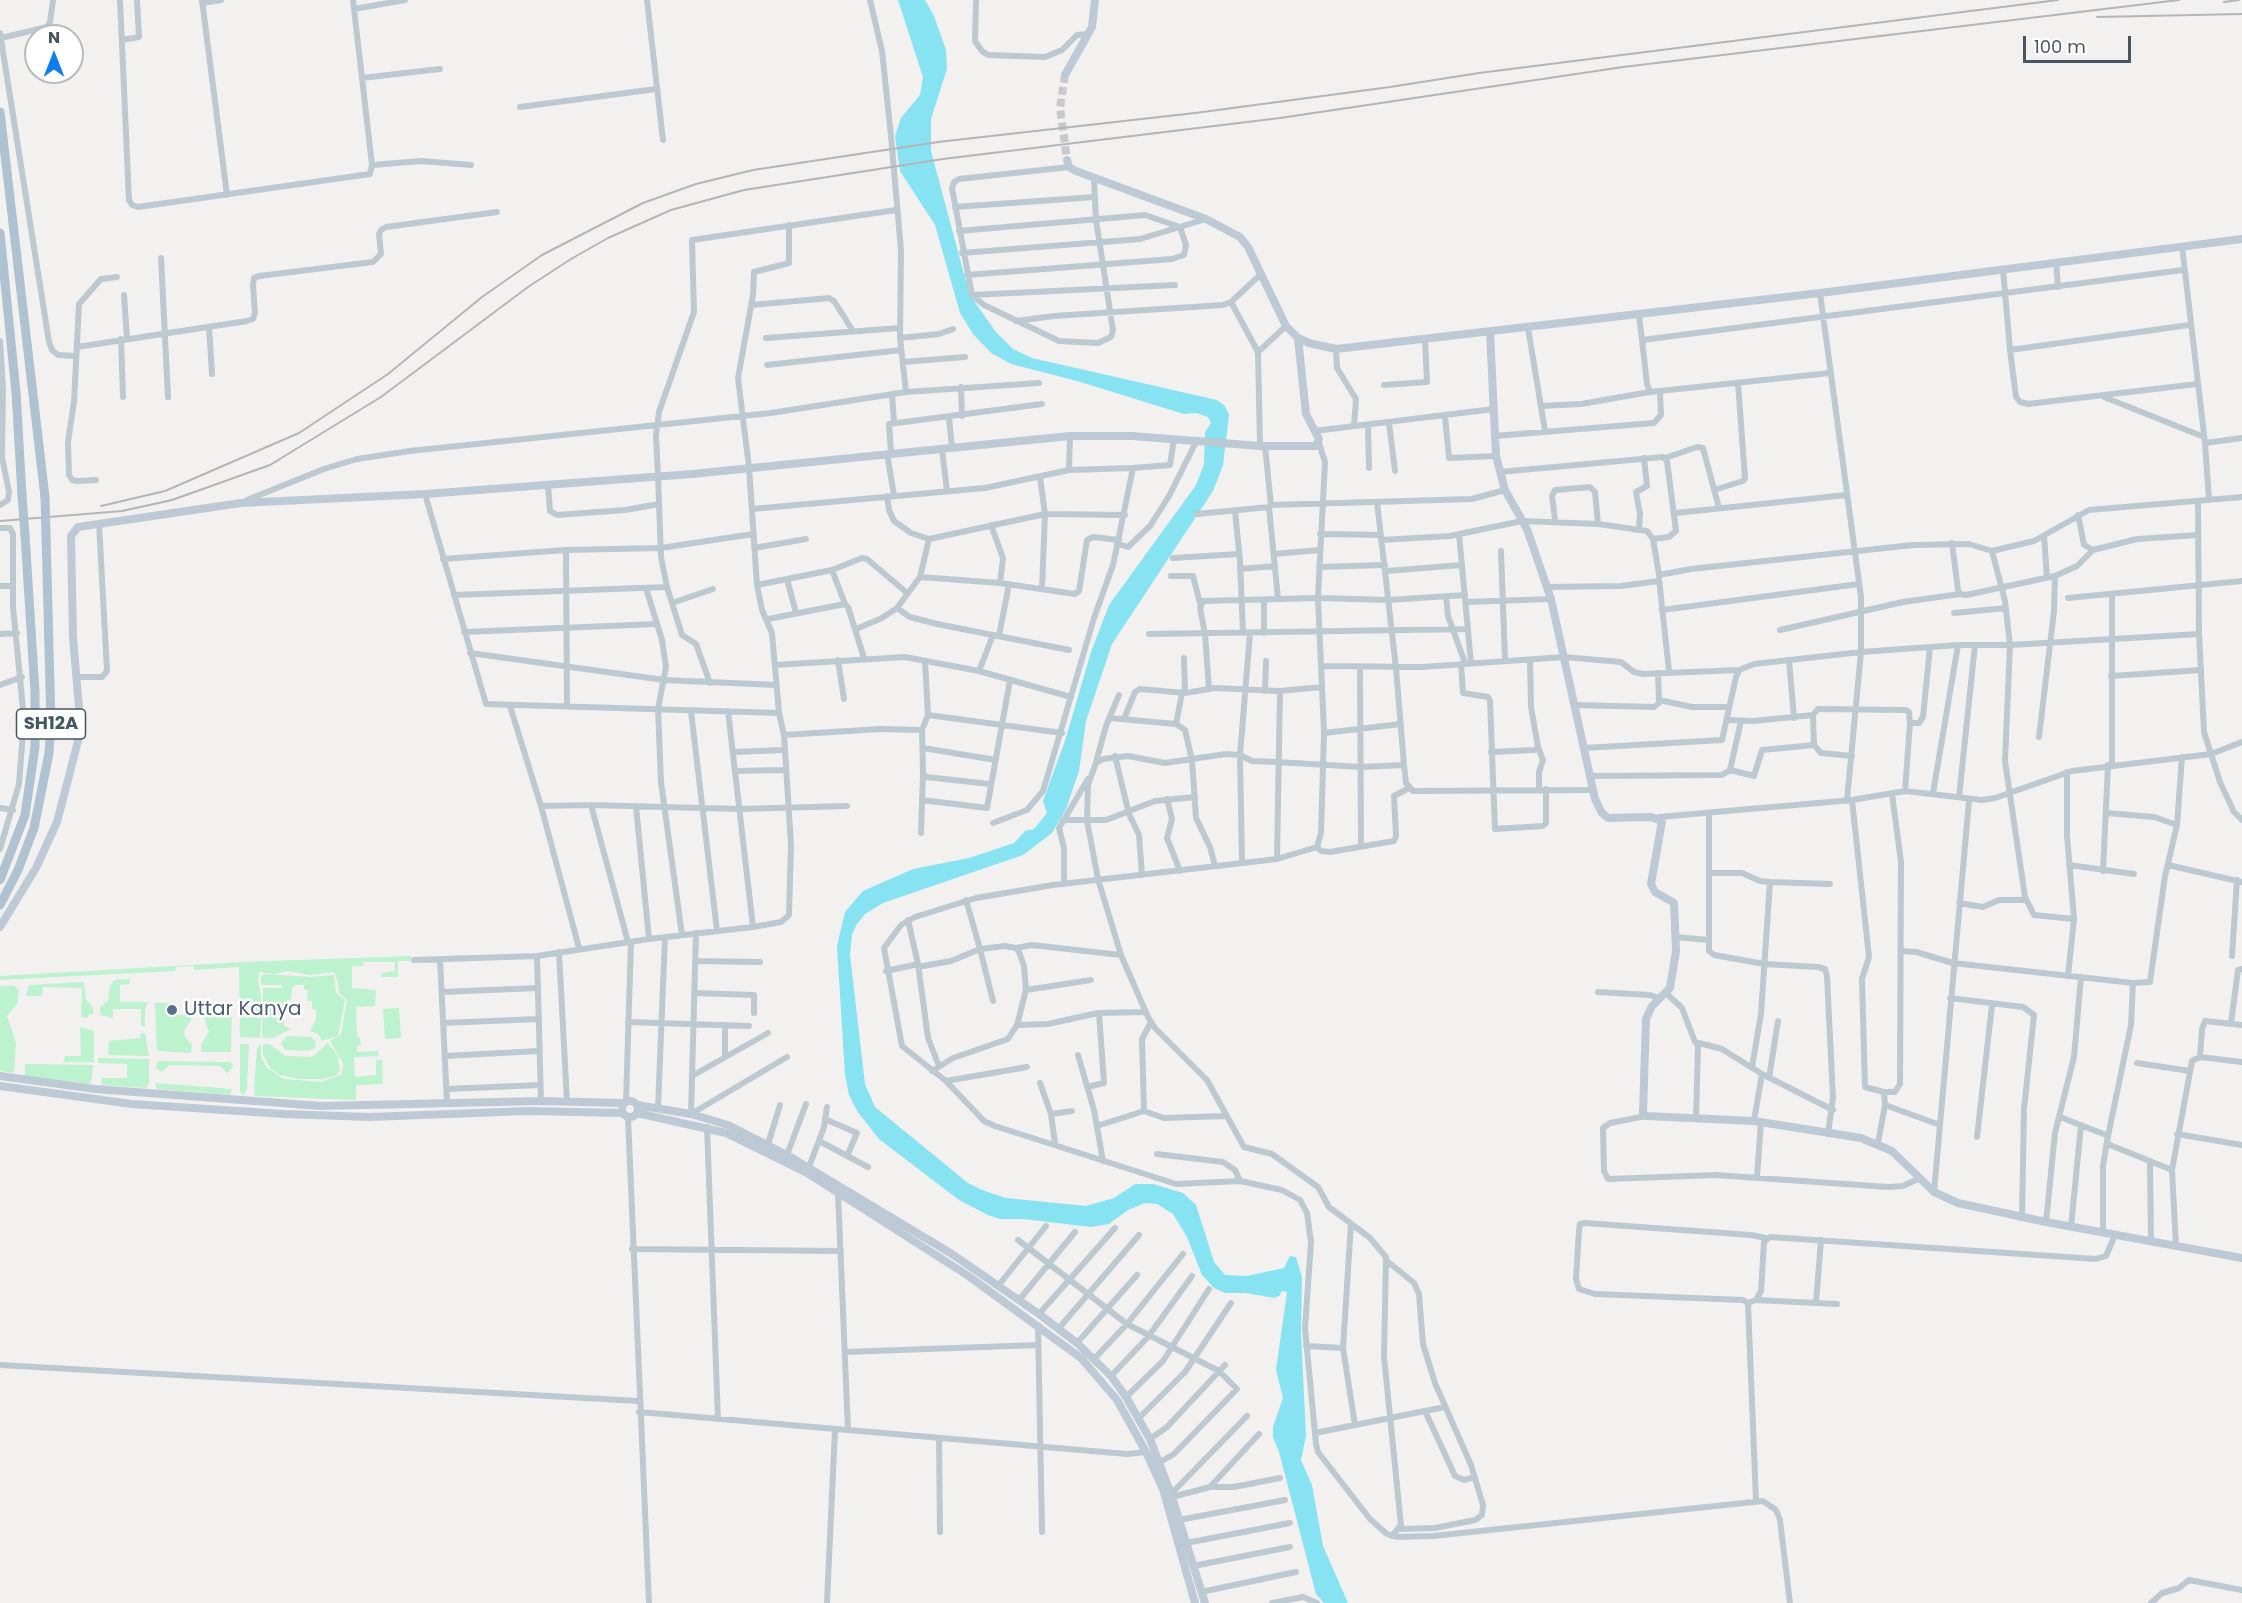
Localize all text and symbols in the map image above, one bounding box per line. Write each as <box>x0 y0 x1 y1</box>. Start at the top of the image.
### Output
north arrow <box>24 24 84 84</box>
scale bar <box>2026 24 2134 62</box>
text: N <box>48 26 60 49</box>
text: 100 m <box>2034 34 2086 59</box>
road number: SH12A <box>16 709 86 739</box>
place label: Uttar Kanya <box>184 998 301 1022</box>
marker: Uttar Kanya <box>165 1003 179 1017</box>

